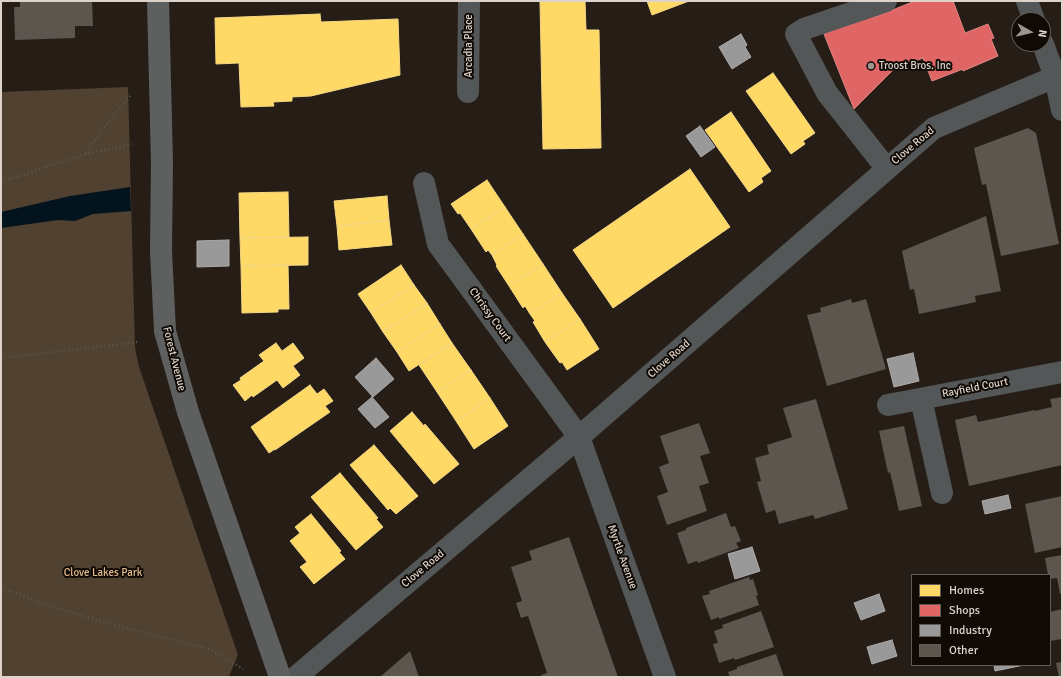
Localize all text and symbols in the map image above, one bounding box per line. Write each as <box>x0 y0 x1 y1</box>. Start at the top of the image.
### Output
north arrow <box>1011 12 1051 52</box>
street label: Arcadia Place <box>462 14 476 78</box>
text: N <box>1035 29 1049 38</box>
place label: Troost Bros. Inc <box>879 59 951 73</box>
marker: Troost Bros. Inc <box>866 61 876 71</box>
street label: Clove Road <box>889 124 937 168</box>
street label: Chrissy Court <box>466 285 514 345</box>
street label: Forest Avenue <box>160 325 188 393</box>
street label: Clove Road <box>645 337 693 381</box>
street label: Rayfield Court <box>941 375 1009 401</box>
street label: Myrtle Avenue <box>604 523 640 591</box>
street label: Clove Road <box>399 547 447 591</box>
park label: Clove Lakes Park <box>64 566 142 580</box>
legend <box>911 574 1051 666</box>
text: Homes <box>949 583 984 598</box>
text: Shops <box>949 603 980 618</box>
text: Industry <box>949 623 992 638</box>
text: Other <box>949 643 978 658</box>

